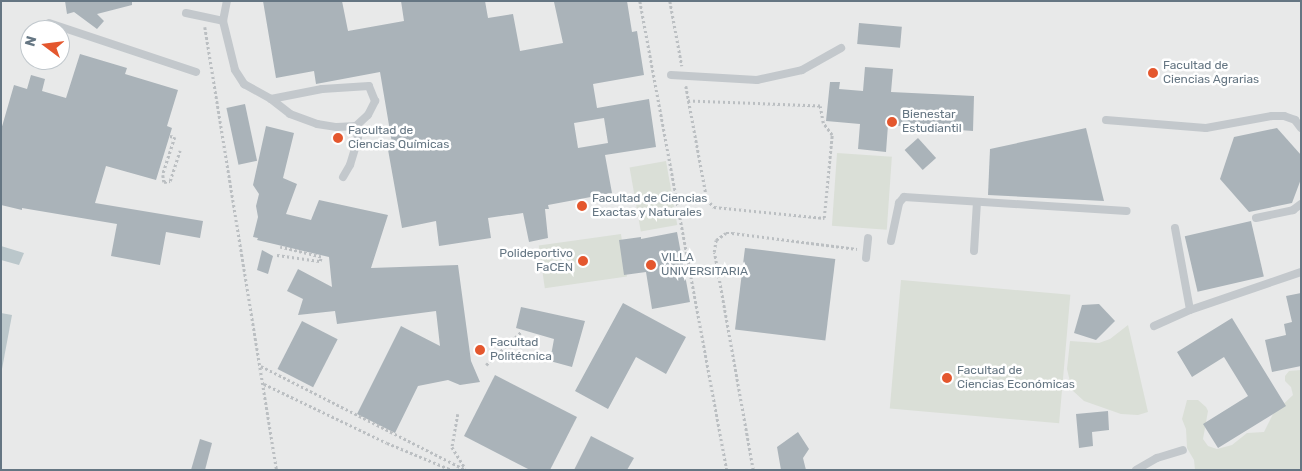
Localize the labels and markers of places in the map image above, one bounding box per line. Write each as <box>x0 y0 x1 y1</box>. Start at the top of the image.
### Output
place label: Facultad de Ciencias Agrarias <box>1163 59 1260 87</box>
marker: Facultad de Ciencias Agrarias <box>1147 67 1159 79</box>
place label: Bienestar Estudiantil <box>902 108 962 136</box>
marker: Bienestar Estudiantil <box>886 116 898 128</box>
place label: Facultad de Ciencias Químicas <box>348 124 449 152</box>
marker: Facultad de Ciencias Químicas <box>332 132 344 144</box>
place label: Facultad de Ciencias Exactas y Naturales <box>592 192 707 220</box>
marker: Facultad de Ciencias Exactas y Naturales <box>576 200 588 212</box>
place label: Polideportivo FaCEN <box>499 247 573 275</box>
place label: VILLA UNIVERSITARIA <box>661 251 748 279</box>
marker: Polideportivo FaCEN <box>577 255 589 267</box>
marker: VILLA UNIVERSITARIA <box>645 259 657 271</box>
place label: Facultad Politécnica <box>490 336 552 364</box>
marker: Facultad Politécnica <box>474 344 486 356</box>
place label: Facultad de Ciencias Económicas <box>957 364 1075 392</box>
marker: Facultad de Ciencias Económicas <box>941 372 953 384</box>

